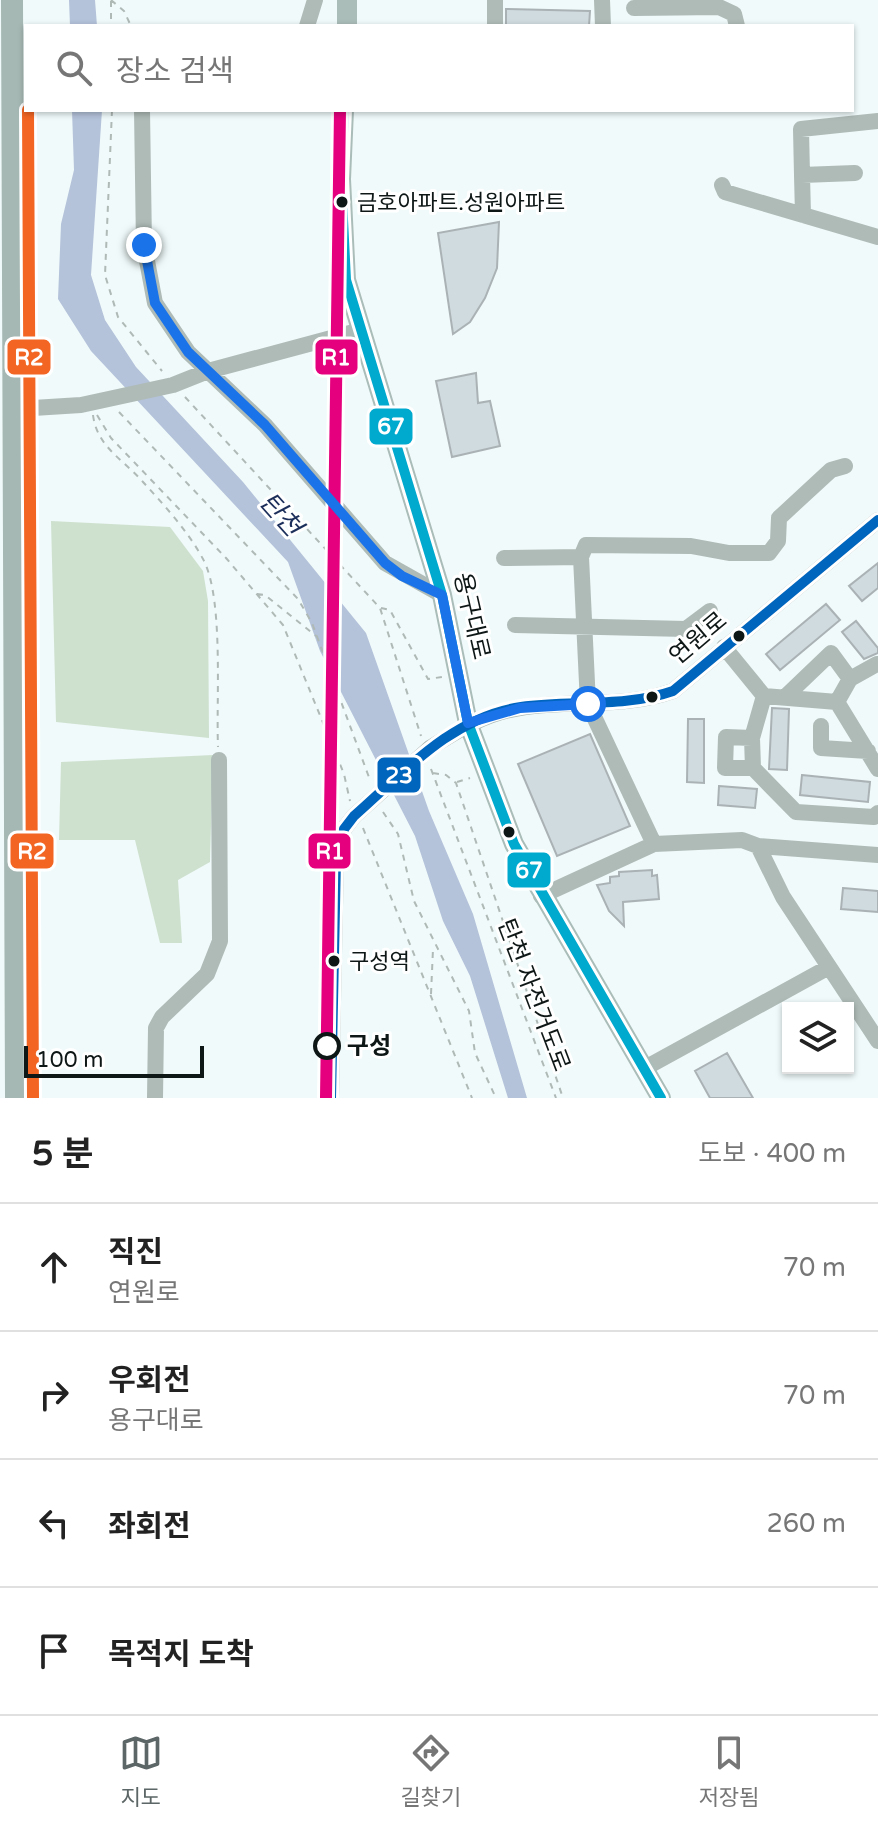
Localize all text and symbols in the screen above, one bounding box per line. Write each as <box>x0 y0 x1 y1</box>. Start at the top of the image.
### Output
search box <box>24 24 854 112</box>
icon: search <box>52 46 96 90</box>
text: 장소 검색 <box>116 53 234 90</box>
place label: 금호아파트.성원아파트 <box>357 190 565 216</box>
marker: 금호아파트.성원아파트 <box>334 194 350 210</box>
route end <box>126 227 162 263</box>
line badge: R2 <box>6 338 52 376</box>
line badge: R1 <box>314 338 359 376</box>
text: R2 <box>14 345 44 371</box>
text: R1 <box>321 345 351 371</box>
line badge: 67 <box>368 407 414 446</box>
text: 67 <box>377 414 405 440</box>
water label: 탄천 <box>253 486 310 545</box>
street label: 용구대로 <box>447 570 496 662</box>
street label: 연원로 <box>664 606 733 671</box>
unlabelled marker <box>731 628 747 644</box>
route start <box>570 686 606 722</box>
unlabelled marker <box>644 689 660 705</box>
line badge: 23 <box>376 756 422 794</box>
text: 23 <box>385 763 413 789</box>
unlabelled marker <box>501 824 517 840</box>
line badge: R2 <box>9 832 55 870</box>
line badge: R1 <box>307 832 352 870</box>
text: R2 <box>17 839 47 865</box>
text: R1 <box>315 839 345 865</box>
line badge: 67 <box>506 851 552 889</box>
text: 67 <box>515 858 543 884</box>
street label: 탄천 자전거도로 <box>491 915 576 1075</box>
place label: 구성역 <box>349 949 410 975</box>
marker: 구성역 <box>326 953 342 969</box>
map controls <box>782 1002 854 1074</box>
button: layers <box>782 1002 854 1074</box>
place label: 구성 <box>347 1032 391 1061</box>
marker: 구성 <box>314 1033 340 1059</box>
scale bar <box>24 1042 204 1078</box>
text: 100 m <box>36 1047 103 1073</box>
text: 5 분 <box>32 1134 93 1175</box>
text: 도보 · 400 m <box>698 1138 846 1169</box>
text: 직진 <box>108 1234 163 1271</box>
icon: ahead <box>32 1245 76 1289</box>
text: 70 m <box>783 1252 846 1283</box>
text: 연원로 <box>108 1277 180 1308</box>
text: 우회전 <box>108 1362 191 1399</box>
icon: right <box>32 1373 76 1417</box>
text: 70 m <box>783 1380 846 1411</box>
text: 용구대로 <box>108 1405 204 1436</box>
icon: left <box>32 1501 76 1545</box>
text: 좌회전 <box>108 1508 191 1545</box>
text: 260 m <box>766 1508 846 1539</box>
icon: arrive <box>32 1629 76 1673</box>
text: 목적지 도착 <box>108 1636 254 1673</box>
tab: 지도 <box>119 1731 163 1811</box>
tab: 길찾기 <box>400 1731 461 1811</box>
tab: 저장됨 <box>698 1731 759 1811</box>

